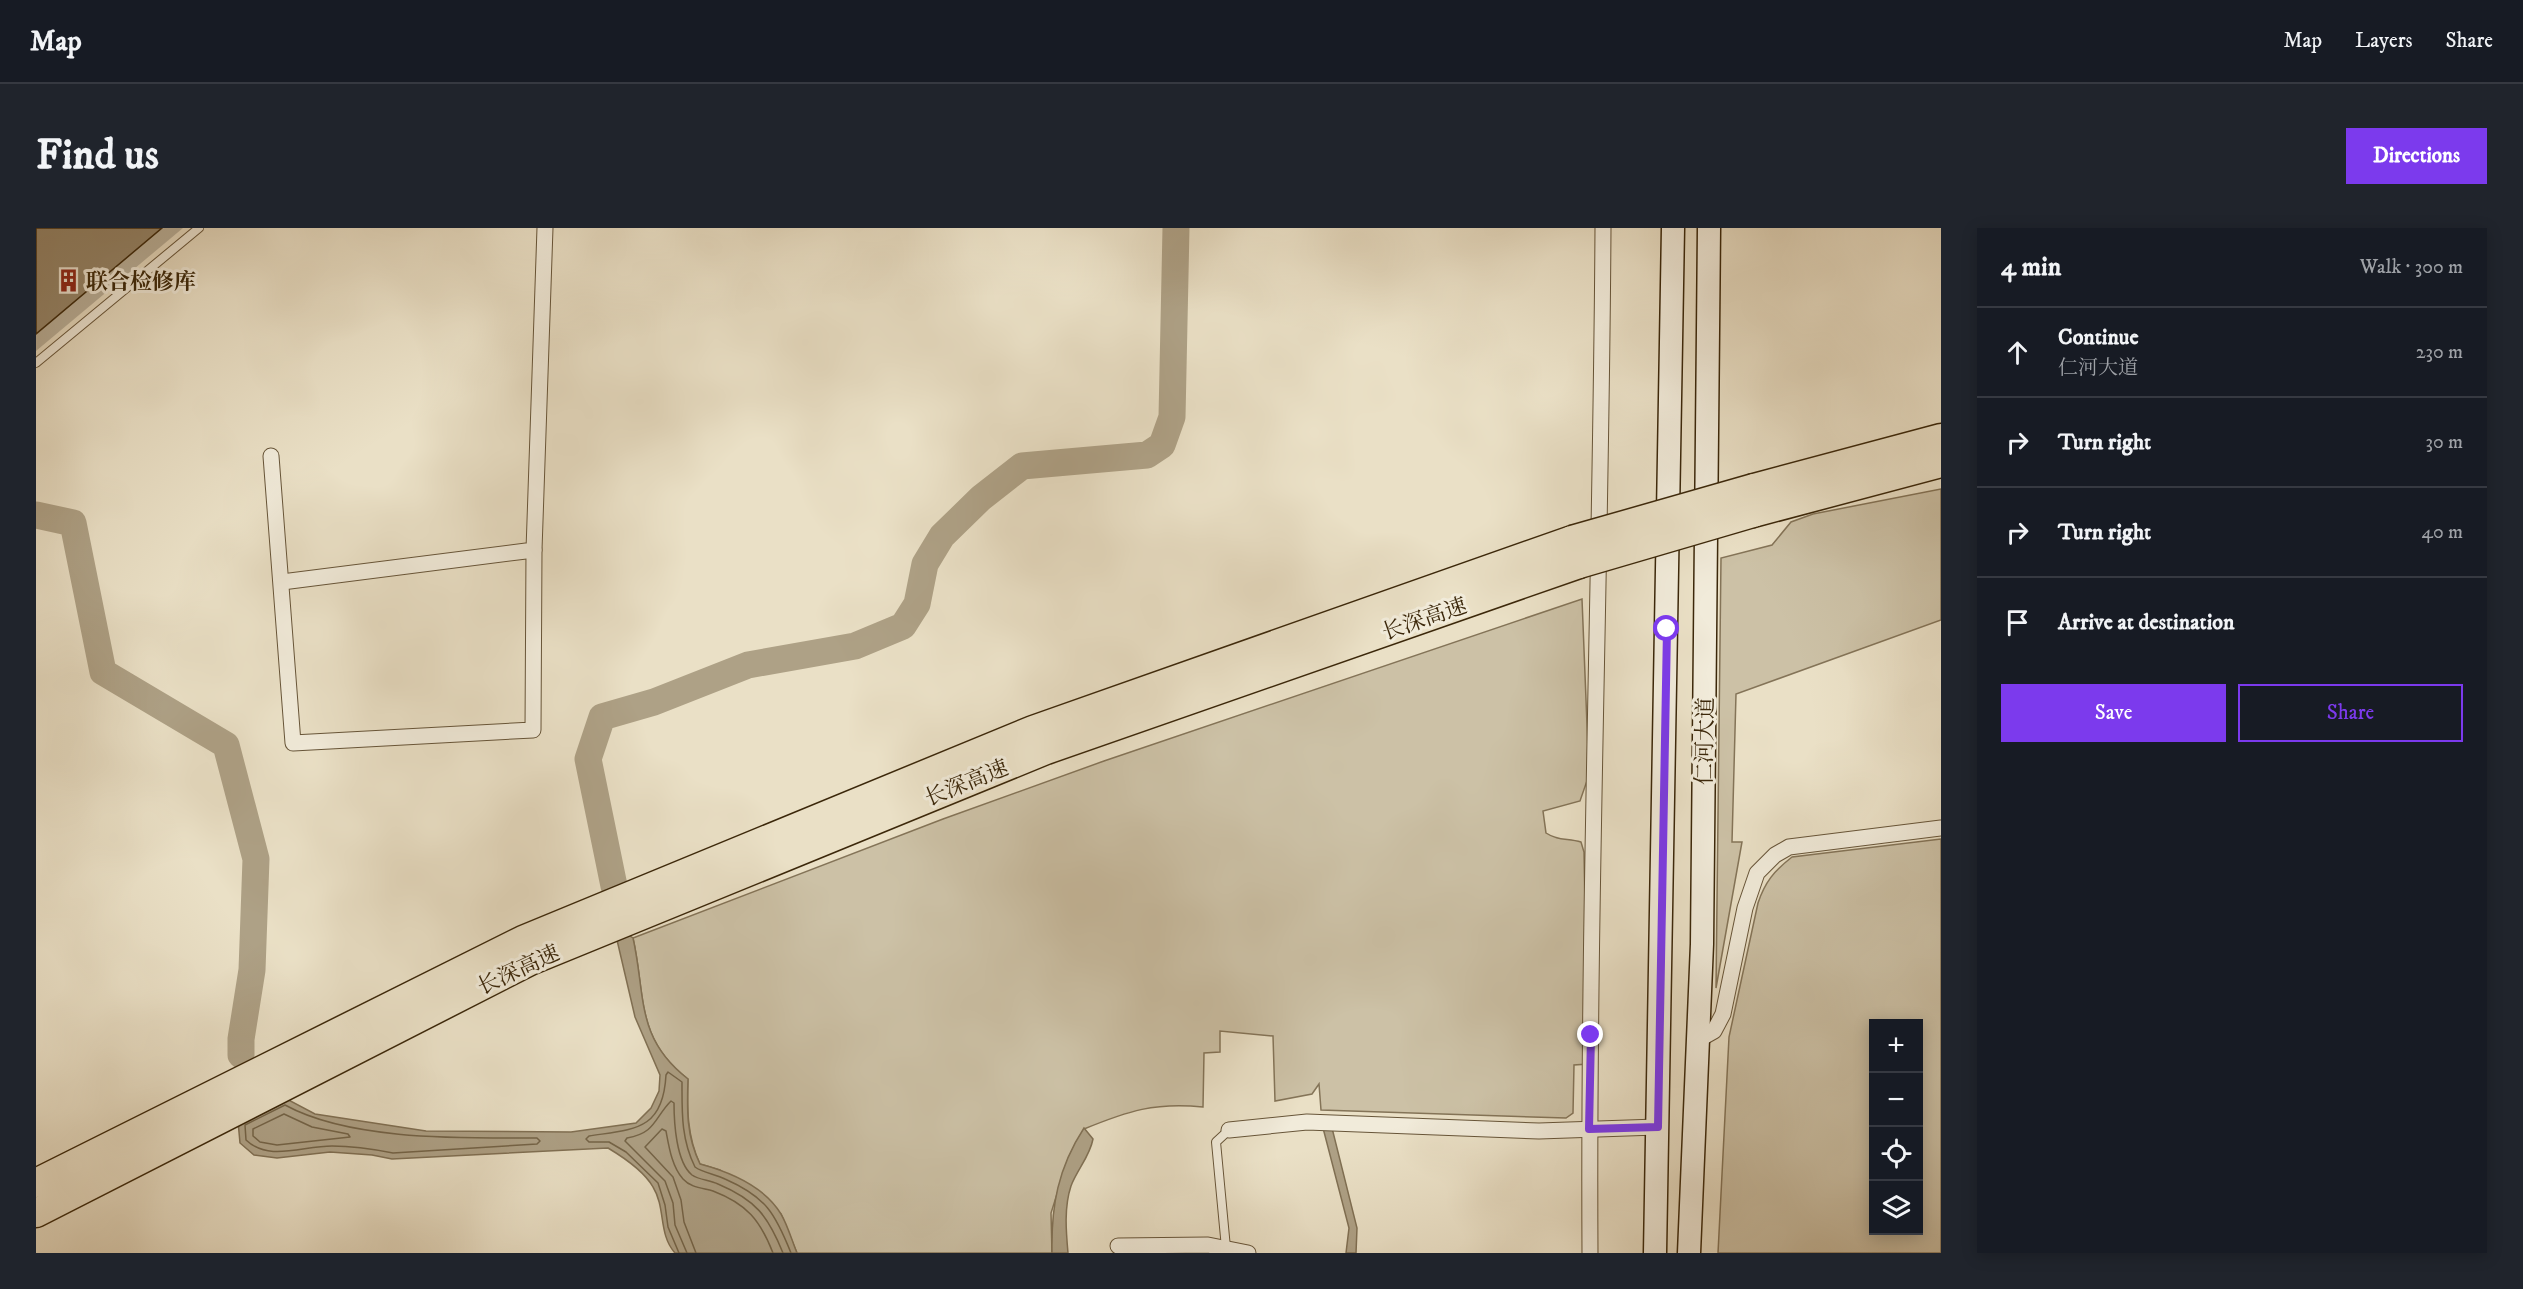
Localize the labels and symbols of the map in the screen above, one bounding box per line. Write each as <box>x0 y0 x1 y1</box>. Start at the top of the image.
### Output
building icon: 联合检修库 <box>55 268 81 294</box>
place label: 联合检修库 <box>86 269 196 296</box>
street label: 长深高速 <box>1378 592 1470 647</box>
route start <box>1653 615 1679 641</box>
street label: 仁河大道 <box>1691 697 1720 785</box>
street label: 长深高速 <box>921 754 1012 812</box>
street label: 长深高速 <box>473 940 564 1001</box>
route end <box>1577 1021 1603 1047</box>

